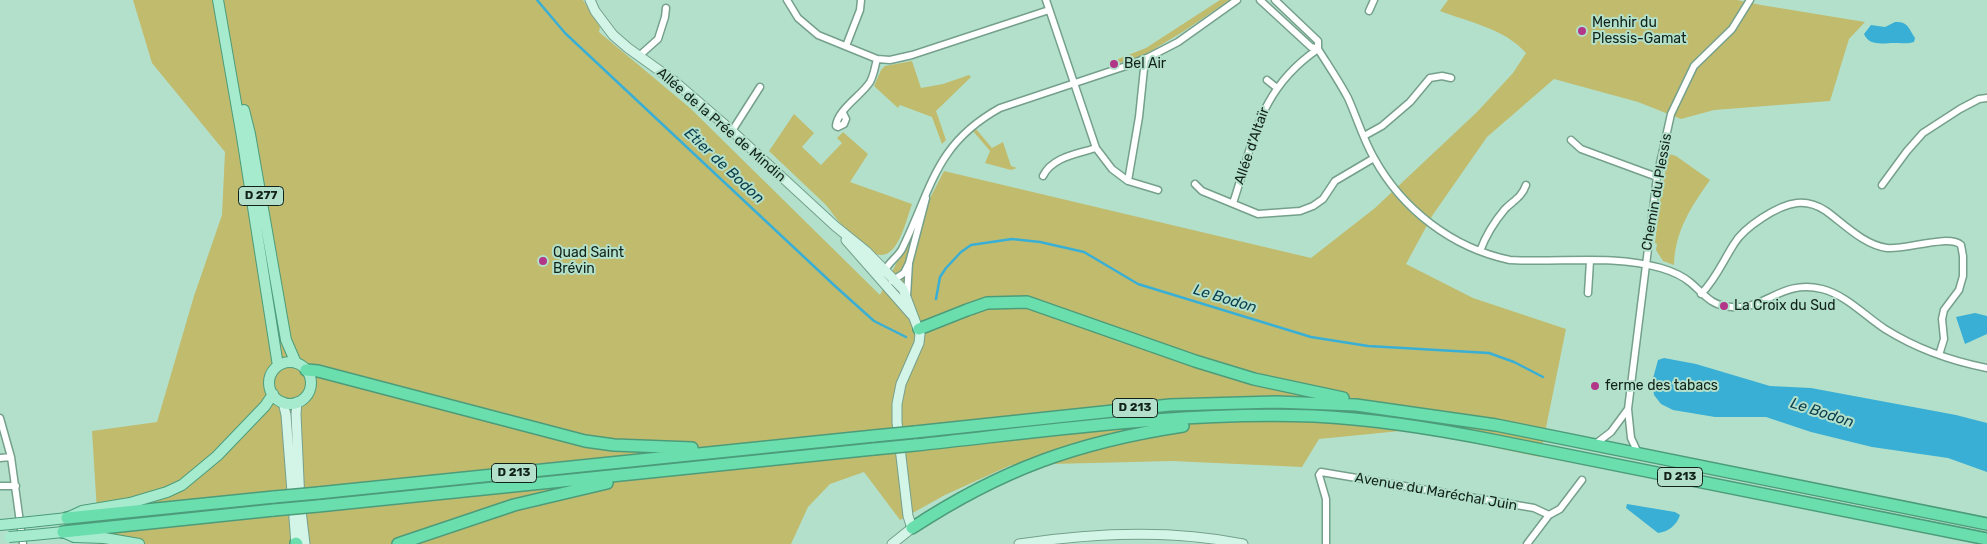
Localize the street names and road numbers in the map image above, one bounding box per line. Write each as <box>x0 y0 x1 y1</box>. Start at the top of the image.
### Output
street label: Allée de la Prée de Mindin <box>653 64 789 186</box>
street label: Allée d'Altaïr <box>1231 105 1273 187</box>
street label: Chemin du Plessis <box>1638 132 1676 252</box>
road number: D 277 <box>238 187 284 206</box>
road number: D 213 <box>1112 398 1158 418</box>
road number: D 213 <box>492 463 536 482</box>
road number: D 213 <box>1658 468 1702 487</box>
street label: Avenue du Maréchal Juin <box>1354 469 1518 515</box>

